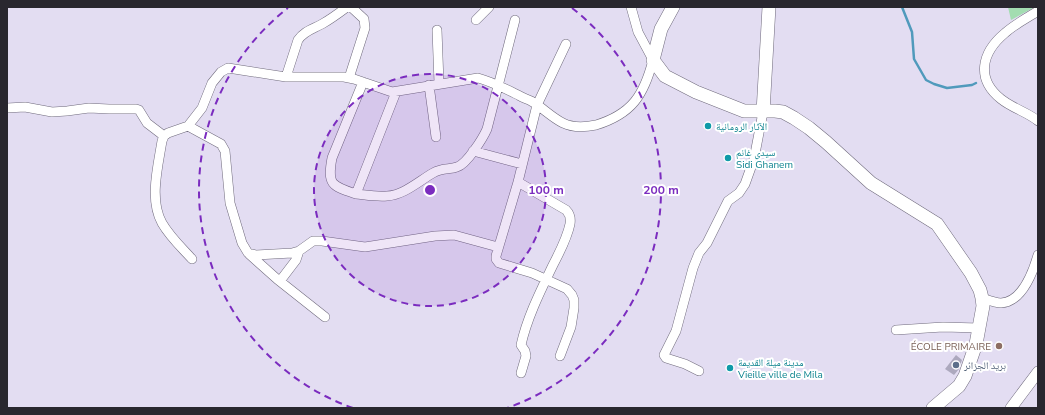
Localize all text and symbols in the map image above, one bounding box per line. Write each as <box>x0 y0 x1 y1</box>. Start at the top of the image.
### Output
place label: الآثار الرومانية <box>716 120 767 134</box>
marker: الآثار الرومانية <box>703 121 713 131</box>
place label: سيدي غانم Sidi Ghanem <box>736 146 793 172</box>
marker: سيدي غانم Sidi Ghanem <box>723 153 733 163</box>
text: 100 m <box>528 182 564 198</box>
text: 200 m <box>643 182 679 198</box>
centre of rings <box>423 183 437 197</box>
place label: ÉCOLE PRIMAIRE <box>911 340 991 354</box>
marker: ÉCOLE PRIMAIRE <box>994 341 1004 351</box>
place label: مدينة ميلة القديمة Vieille ville de Mila <box>737 356 823 382</box>
place label: بريد الجزائر <box>963 359 1006 373</box>
marker: بريد الجزائر <box>951 360 961 370</box>
marker: مدينة ميلة القديمة Vieille ville de Mila <box>725 363 735 373</box>

